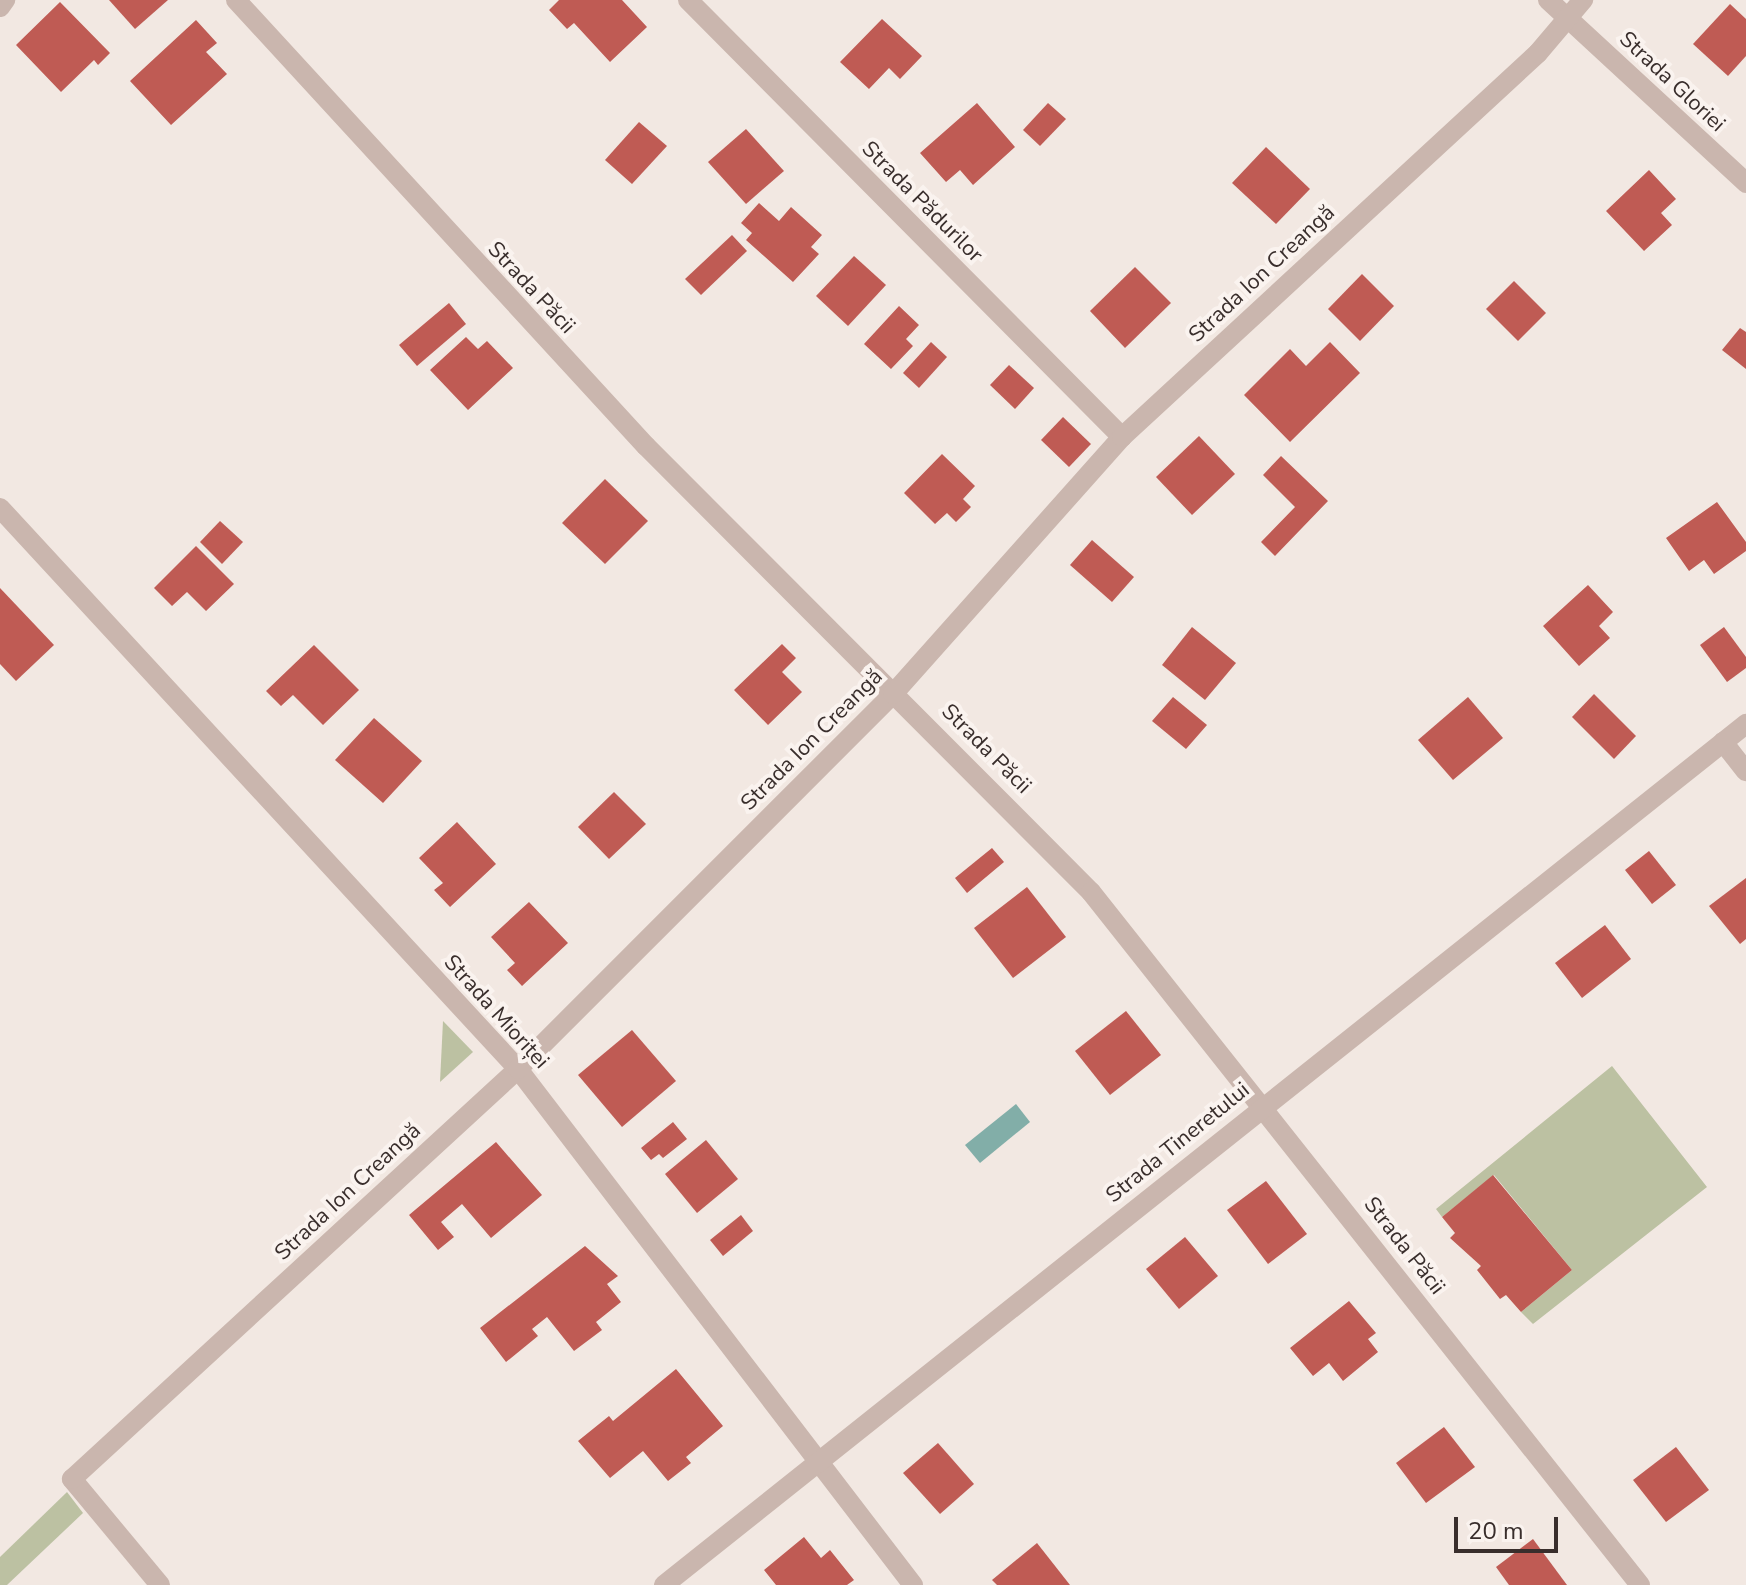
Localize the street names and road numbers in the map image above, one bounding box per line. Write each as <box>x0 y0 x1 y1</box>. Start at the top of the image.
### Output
street label: Strada Gloriei <box>1614 26 1730 138</box>
street label: Strada Pădurilor <box>856 136 988 268</box>
street label: Strada Ion Creangă <box>1184 200 1340 348</box>
street label: Strada Păcii <box>482 237 580 339</box>
street label: Strada Ion Creangă <box>736 664 888 816</box>
street label: Strada Păcii <box>936 699 1036 799</box>
street label: Strada Mioriței <box>438 950 554 1074</box>
street label: Strada Tineretului <box>1101 1077 1255 1209</box>
street label: Strada Ion Creangă <box>270 1118 426 1266</box>
street label: Strada Păcii <box>1358 1192 1450 1300</box>

